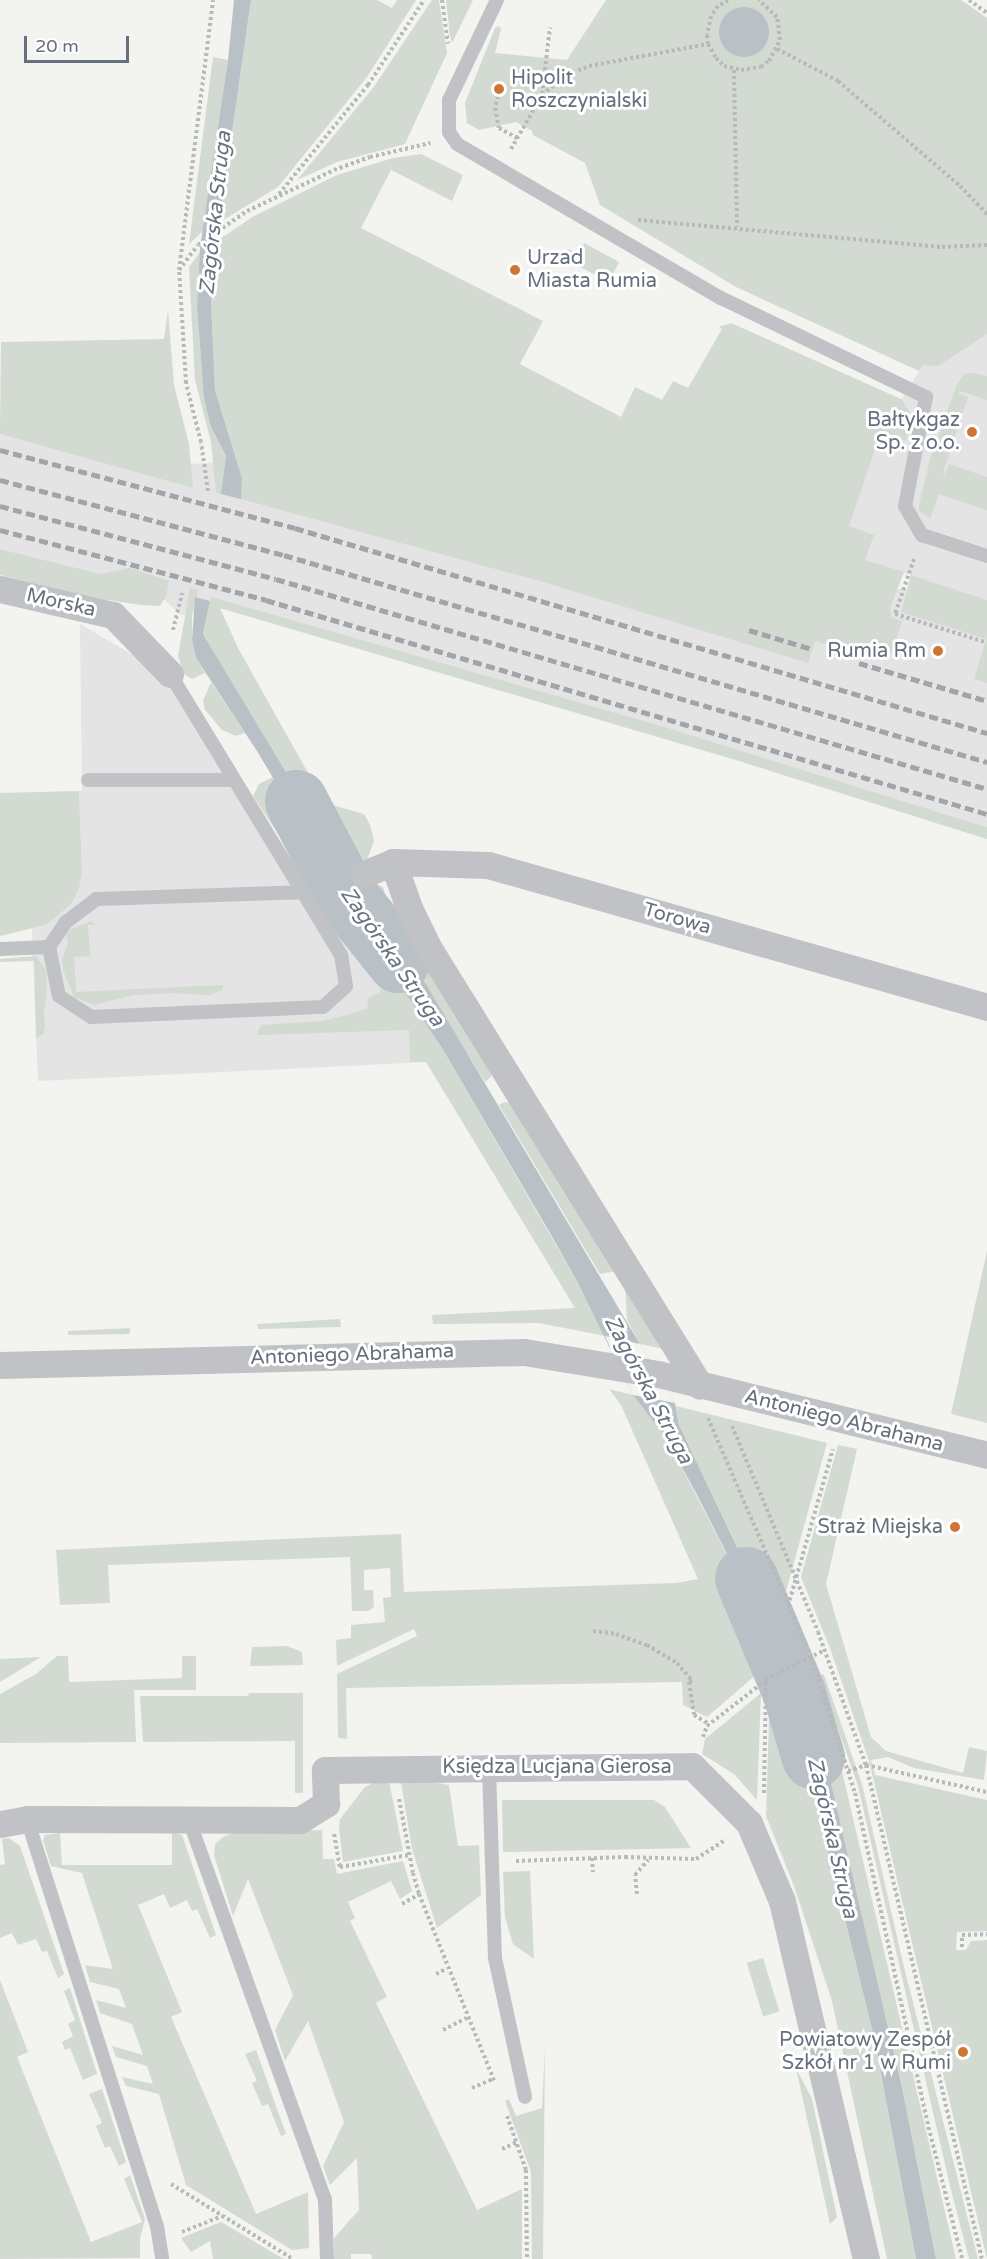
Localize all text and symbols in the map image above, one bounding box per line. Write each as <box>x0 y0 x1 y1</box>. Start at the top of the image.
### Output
scale bar <box>27 24 132 62</box>
text: 20 m <box>35 35 79 57</box>
place label: Hipolit Roszczynialski <box>511 66 647 113</box>
marker: Hipolit Roszczynialski <box>492 82 506 96</box>
water label: Zagórska Struga <box>195 130 237 296</box>
place label: Urzad Miasta Rumia <box>527 246 657 293</box>
marker: Urzad Miasta Rumia <box>508 263 522 277</box>
place label: Bałtykgaz Sp. z o.o. <box>867 408 960 455</box>
marker: Bałtykgaz Sp. z o.o. <box>965 425 979 439</box>
street label: Morska <box>24 583 98 623</box>
place label: Rumia Rm <box>827 639 926 663</box>
marker: Rumia Rm <box>931 644 945 658</box>
water label: Zagórska Struga <box>335 883 449 1031</box>
street label: Torowa <box>640 898 714 940</box>
water label: Zagórska Struga <box>598 1312 698 1468</box>
street label: Antoniego Abrahama <box>250 1339 454 1371</box>
street label: Antoniego Abrahama <box>742 1385 946 1457</box>
place label: Straż Miejska <box>817 1515 943 1539</box>
marker: Straż Miejska <box>948 1520 962 1534</box>
street label: Księdza Lucjana Gierosa <box>442 1755 672 1779</box>
water label: Zagórska Struga <box>801 1755 863 1921</box>
place label: Powiatowy Zespół Szkół nr 1 w Rumi <box>779 2028 951 2075</box>
marker: Powiatowy Zespół Szkół nr 1 w Rumi <box>956 2045 970 2059</box>

